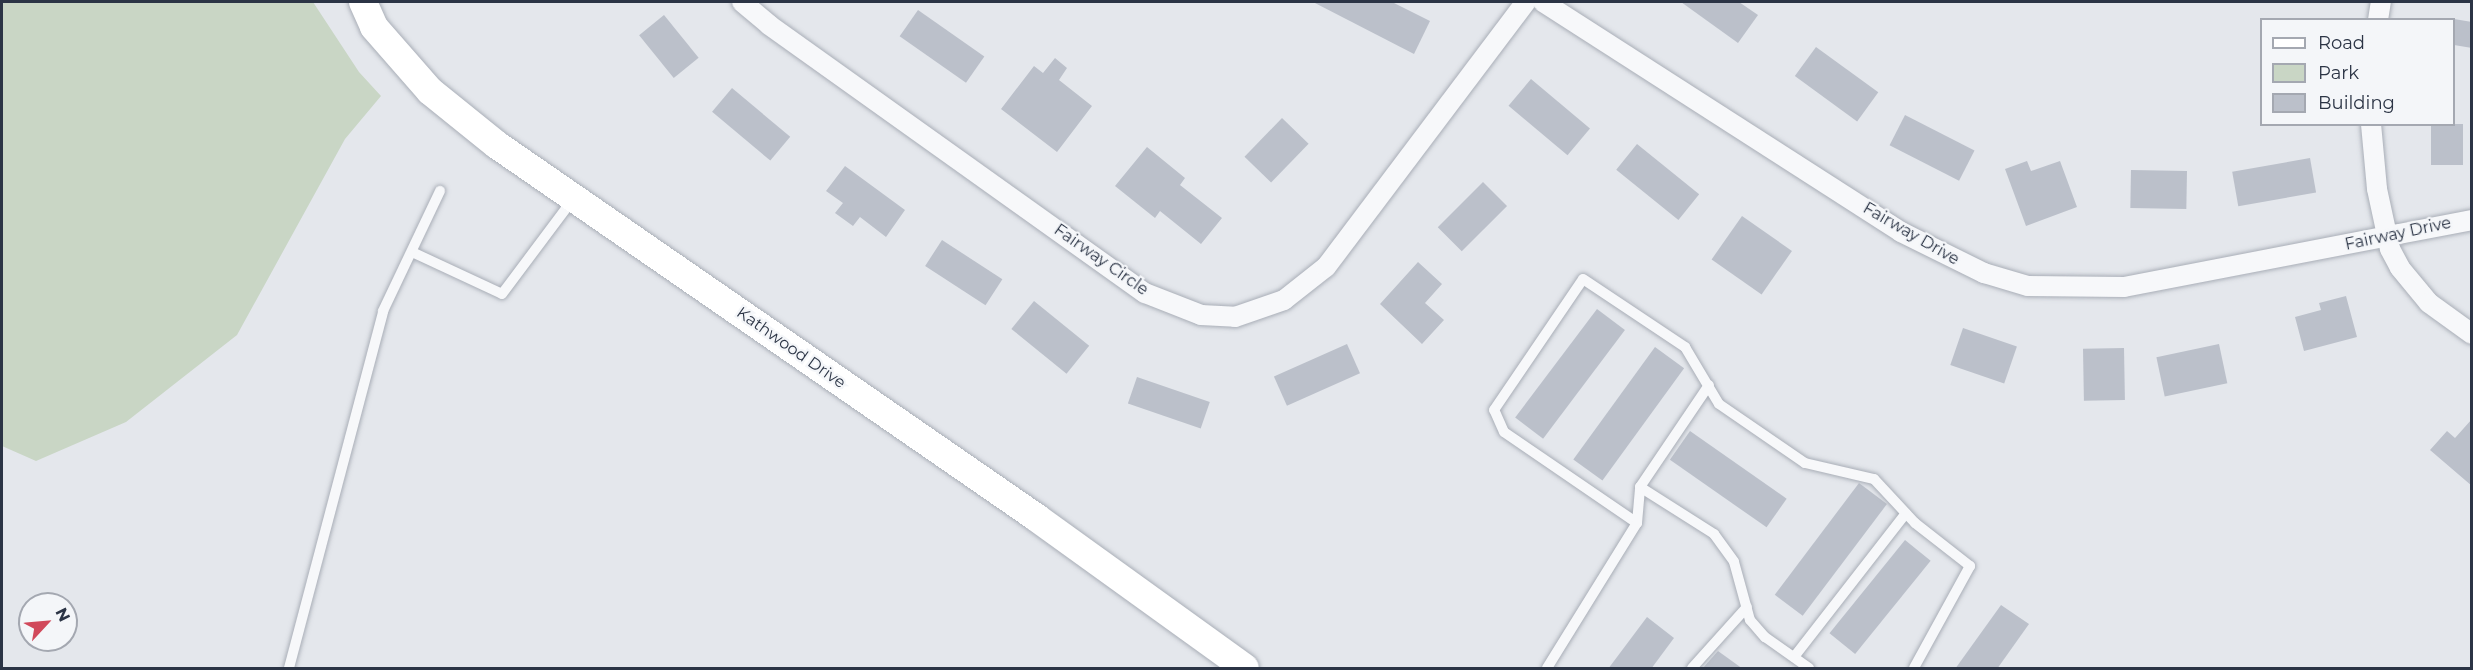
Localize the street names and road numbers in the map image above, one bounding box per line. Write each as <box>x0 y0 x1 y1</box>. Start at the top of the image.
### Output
street label: Fairway Drive <box>1860 199 1962 269</box>
street label: Fairway Drive <box>2343 213 2453 255</box>
street label: Fairway Circle <box>1050 220 1152 300</box>
street label: Kathwood Drive <box>733 303 849 393</box>

